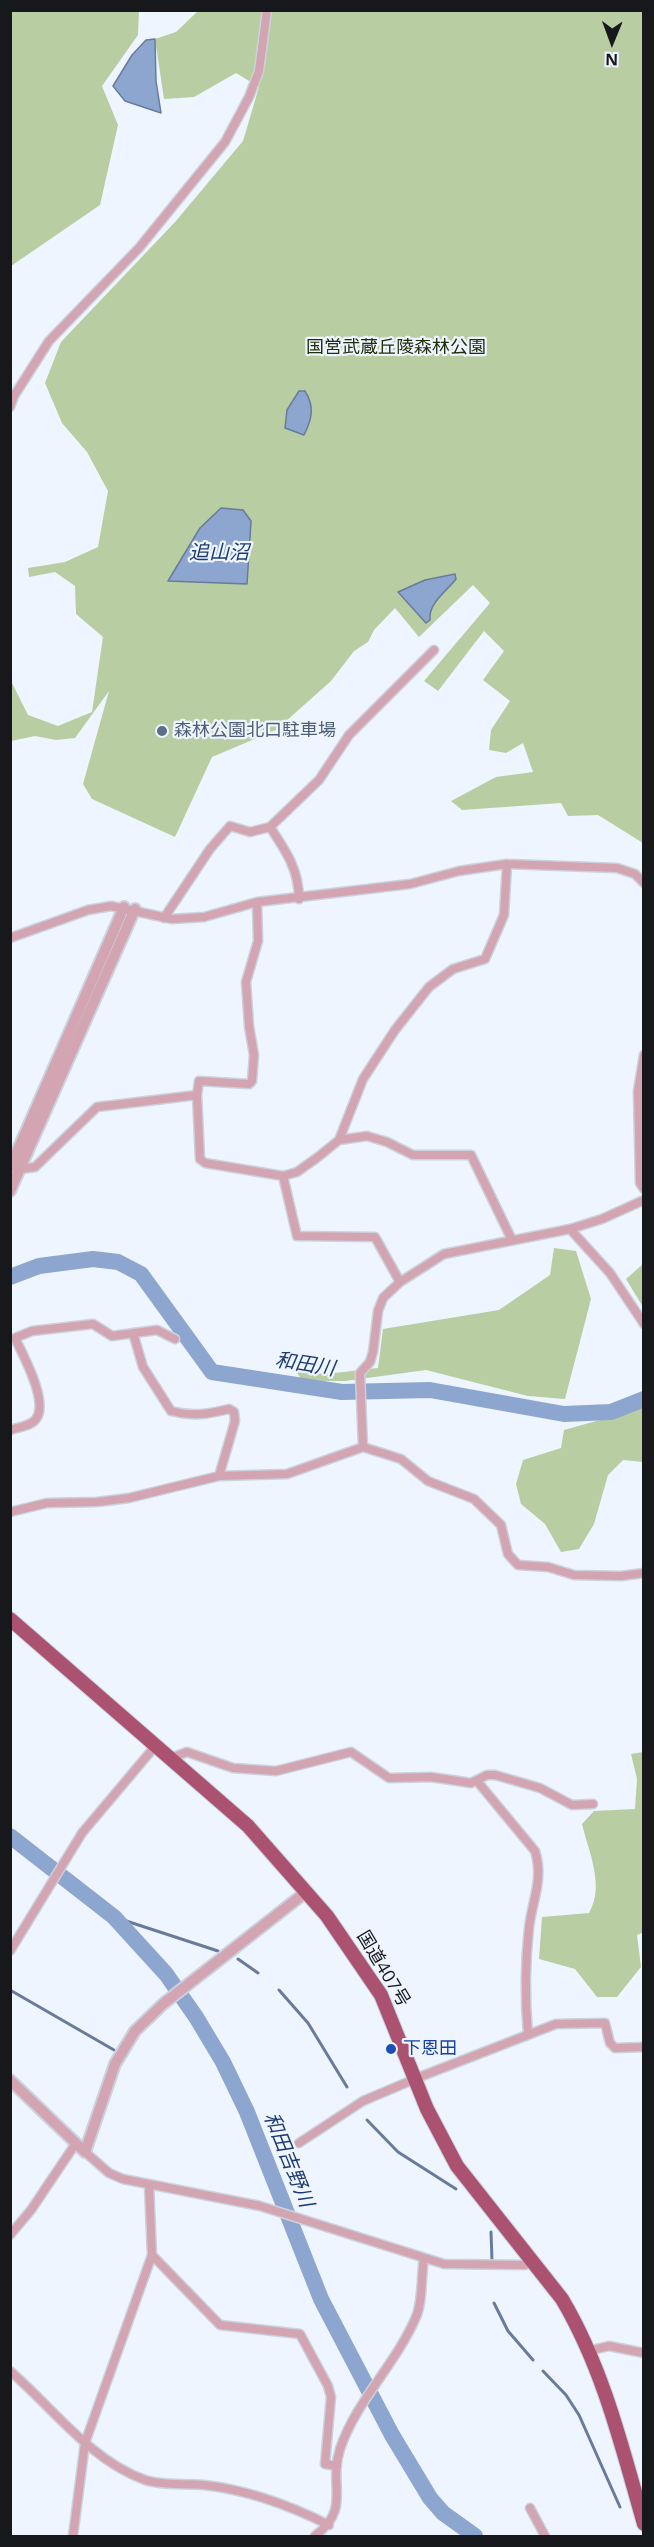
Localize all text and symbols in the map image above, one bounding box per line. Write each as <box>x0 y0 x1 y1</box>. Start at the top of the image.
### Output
north arrow <box>582 12 642 72</box>
text: N <box>605 49 618 71</box>
park label: 国営武蔵丘陵森林公園 <box>306 337 486 359</box>
water label: 追山沼 <box>189 541 249 565</box>
place label: 森林公園北口駐車場 <box>174 720 336 742</box>
marker: 森林公園北口駐車場 <box>155 724 169 738</box>
water label: 和田川 <box>273 1348 337 1382</box>
street label: 国道407号 <box>352 1927 414 2011</box>
place label: 下恩田 <box>403 2038 457 2060</box>
marker: 下恩田 <box>384 2042 398 2056</box>
water label: 和田吉野川 <box>258 2109 318 2211</box>

